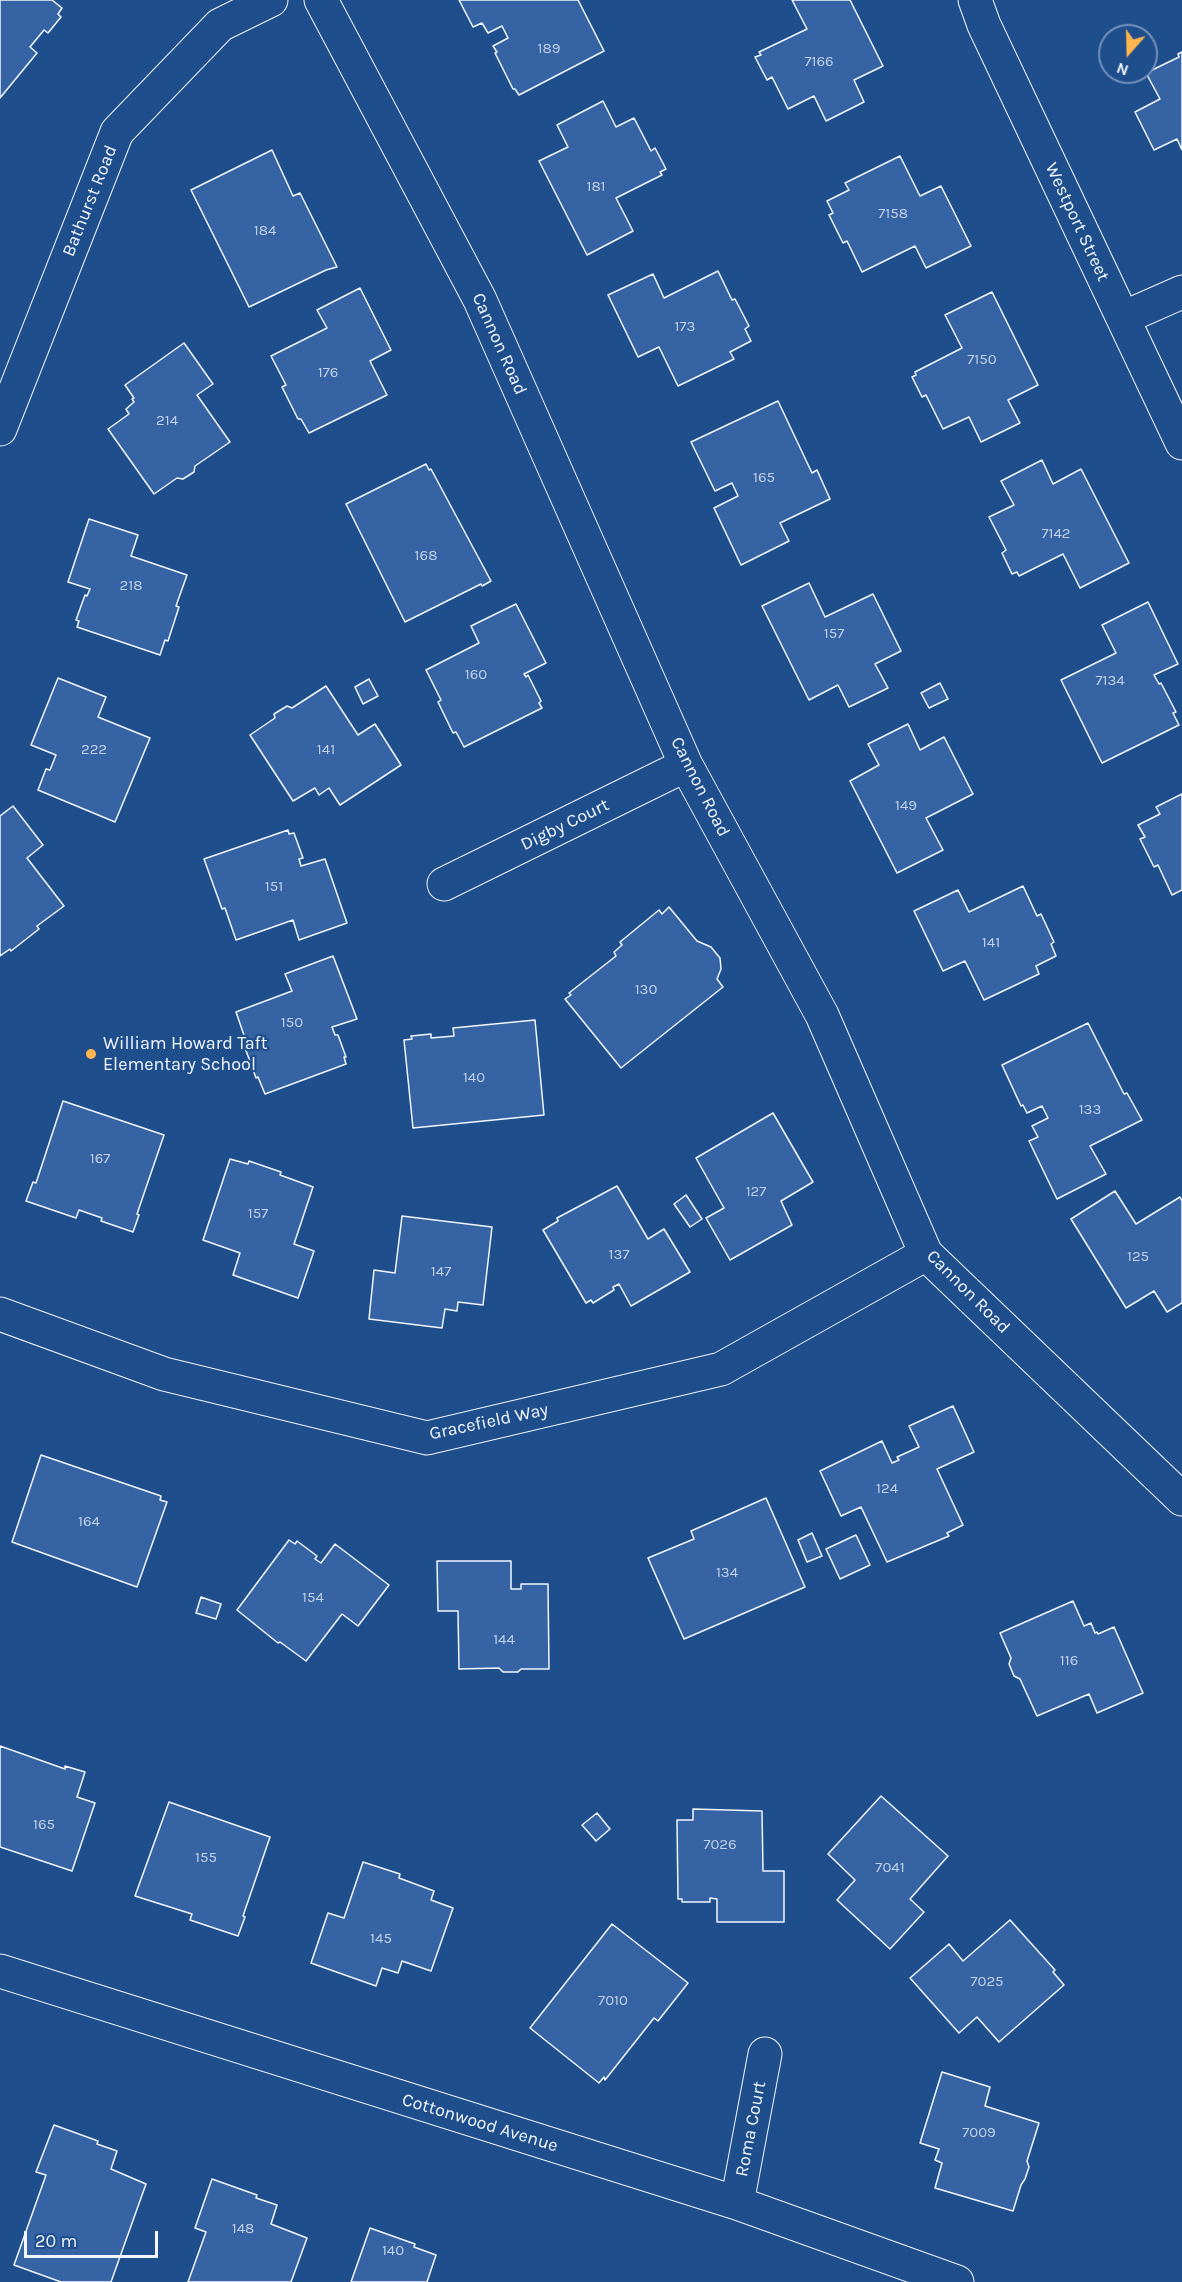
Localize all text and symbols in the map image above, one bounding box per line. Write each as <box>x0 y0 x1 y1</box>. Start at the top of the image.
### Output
north arrow <box>1098 24 1158 84</box>
house number: 189 <box>538 40 560 58</box>
house number: 7166 <box>804 53 834 71</box>
text: N <box>1114 59 1131 80</box>
street label: Bathurst Road <box>58 142 122 260</box>
street label: Westport Street <box>1040 159 1114 285</box>
house number: 181 <box>586 178 606 196</box>
house number: 7158 <box>878 205 908 223</box>
house number: 184 <box>254 222 276 240</box>
street label: Cannon Road <box>467 290 531 398</box>
house number: 173 <box>675 318 695 336</box>
house number: 7150 <box>967 351 997 369</box>
house number: 176 <box>318 364 338 382</box>
house number: 214 <box>156 412 178 430</box>
house number: 165 <box>753 469 775 487</box>
house number: 7142 <box>1041 525 1071 543</box>
house number: 168 <box>415 547 437 565</box>
house number: 218 <box>120 577 142 595</box>
house number: 157 <box>824 625 844 643</box>
house number: 160 <box>465 666 487 684</box>
house number: 7134 <box>1095 672 1125 690</box>
street label: Cannon Road <box>666 734 734 840</box>
house number: 222 <box>81 741 107 759</box>
house number: 141 <box>317 741 335 759</box>
street label: Digby Court <box>517 794 613 856</box>
house number: 149 <box>895 797 917 815</box>
house number: 151 <box>265 878 283 896</box>
house number: 141 <box>982 934 1000 952</box>
house number: 130 <box>635 981 657 999</box>
house number: 150 <box>281 1014 303 1032</box>
place label: William Howard Taft Elementary School <box>103 1033 267 1076</box>
marker: William Howard Taft Elementary School <box>84 1047 98 1061</box>
house number: 140 <box>463 1069 485 1087</box>
house number: 133 <box>1079 1101 1101 1119</box>
house number: 167 <box>90 1150 110 1168</box>
house number: 127 <box>746 1183 766 1201</box>
house number: 157 <box>248 1205 268 1223</box>
house number: 137 <box>609 1246 629 1264</box>
street label: Cannon Road <box>922 1246 1014 1338</box>
house number: 125 <box>1127 1248 1149 1266</box>
house number: 147 <box>431 1263 451 1281</box>
street label: Gracefield Way <box>428 1399 550 1445</box>
house number: 124 <box>876 1480 898 1498</box>
house number: 164 <box>78 1513 100 1531</box>
house number: 134 <box>716 1564 738 1582</box>
house number: 154 <box>302 1589 324 1607</box>
house number: 144 <box>493 1631 515 1649</box>
house number: 116 <box>1060 1652 1078 1670</box>
house number: 165 <box>33 1816 55 1834</box>
house number: 7026 <box>703 1836 737 1854</box>
house number: 155 <box>195 1849 217 1867</box>
house number: 7041 <box>875 1859 905 1877</box>
house number: 145 <box>370 1930 392 1948</box>
house number: 7025 <box>970 1973 1004 1991</box>
house number: 7010 <box>598 1992 628 2010</box>
street label: Roma Court <box>731 2079 771 2179</box>
street label: Cottonwood Avenue <box>399 2089 561 2157</box>
house number: 7009 <box>962 2124 996 2142</box>
scale bar <box>27 2219 160 2257</box>
house number: 148 <box>232 2220 254 2238</box>
text: 20 m <box>35 2230 77 2252</box>
house number: 140 <box>382 2242 404 2260</box>

